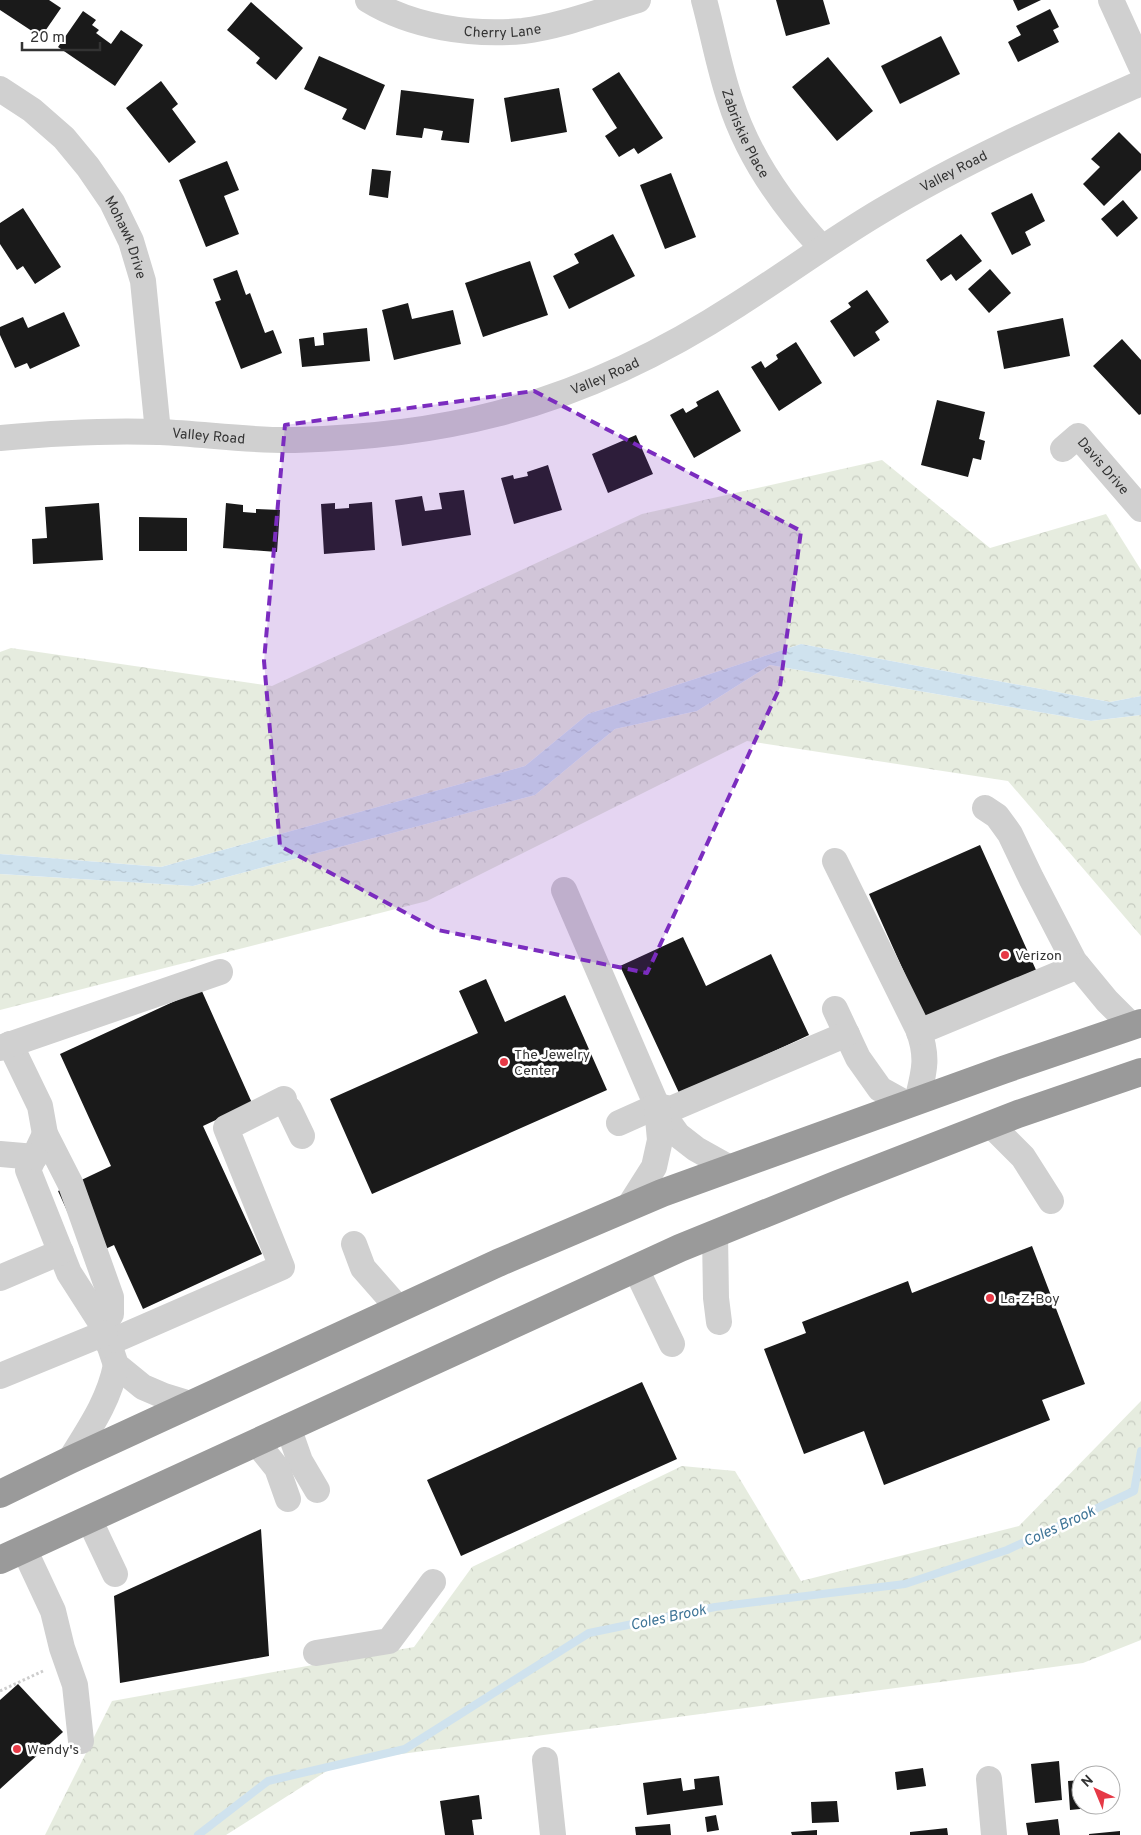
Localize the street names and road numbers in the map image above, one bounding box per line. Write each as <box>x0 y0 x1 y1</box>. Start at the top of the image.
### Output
street label: Cherry Lane <box>463 21 543 42</box>
street label: Zabriskie Place <box>717 87 772 182</box>
street label: Valley Road <box>918 148 990 197</box>
street label: Mohawk Drive <box>100 193 149 281</box>
street label: Valley Road <box>569 355 643 400</box>
street label: Valley Road <box>171 426 246 448</box>
street label: Davis Drive <box>1073 434 1132 499</box>

